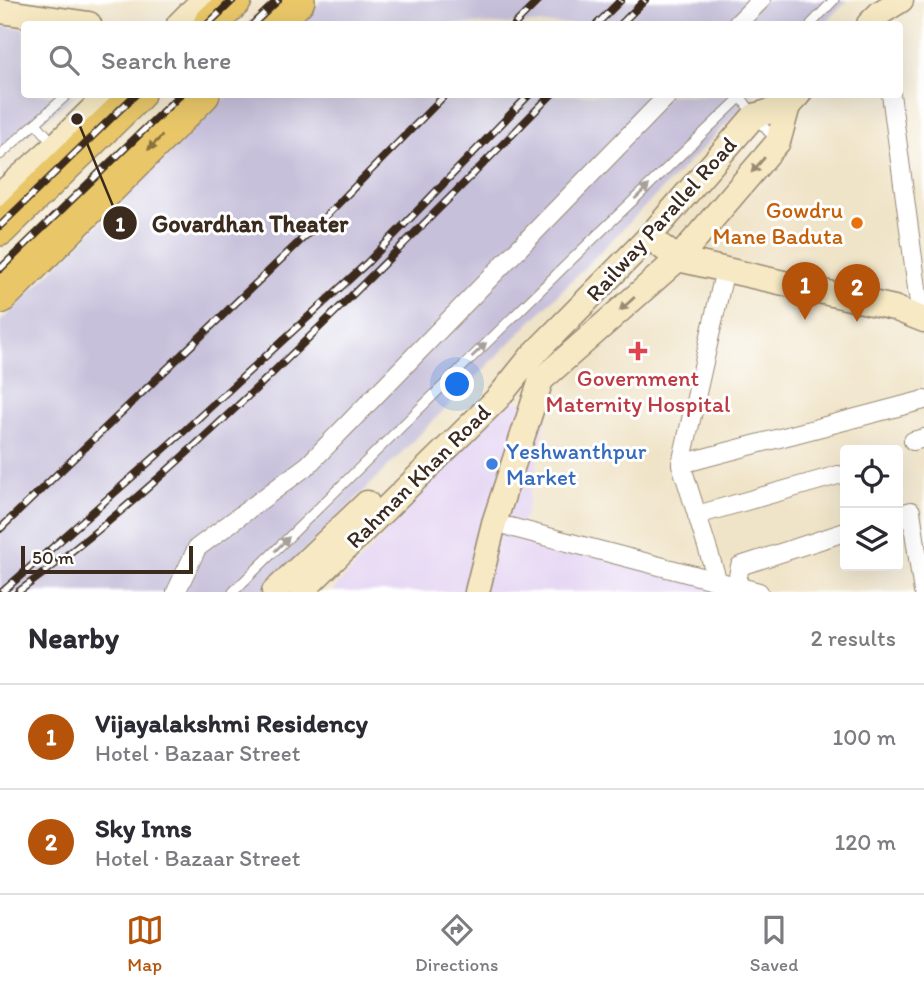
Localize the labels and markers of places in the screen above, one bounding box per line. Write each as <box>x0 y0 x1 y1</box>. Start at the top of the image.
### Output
place label: Gowdru Mane Baduta <box>712 196 843 250</box>
callout: Govardhan Theater <box>102 201 362 246</box>
marker: Gowdru Mane Baduta <box>849 215 865 231</box>
pin: 1 <box>782 262 828 320</box>
pin: 2 <box>834 264 880 322</box>
marker: Government Maternity Hospital <box>628 341 648 361</box>
place label: Government Maternity Hospital <box>546 364 731 418</box>
place label: Yeshwanthpur Market <box>506 437 647 491</box>
marker: Yeshwanthpur Market <box>484 456 500 472</box>

